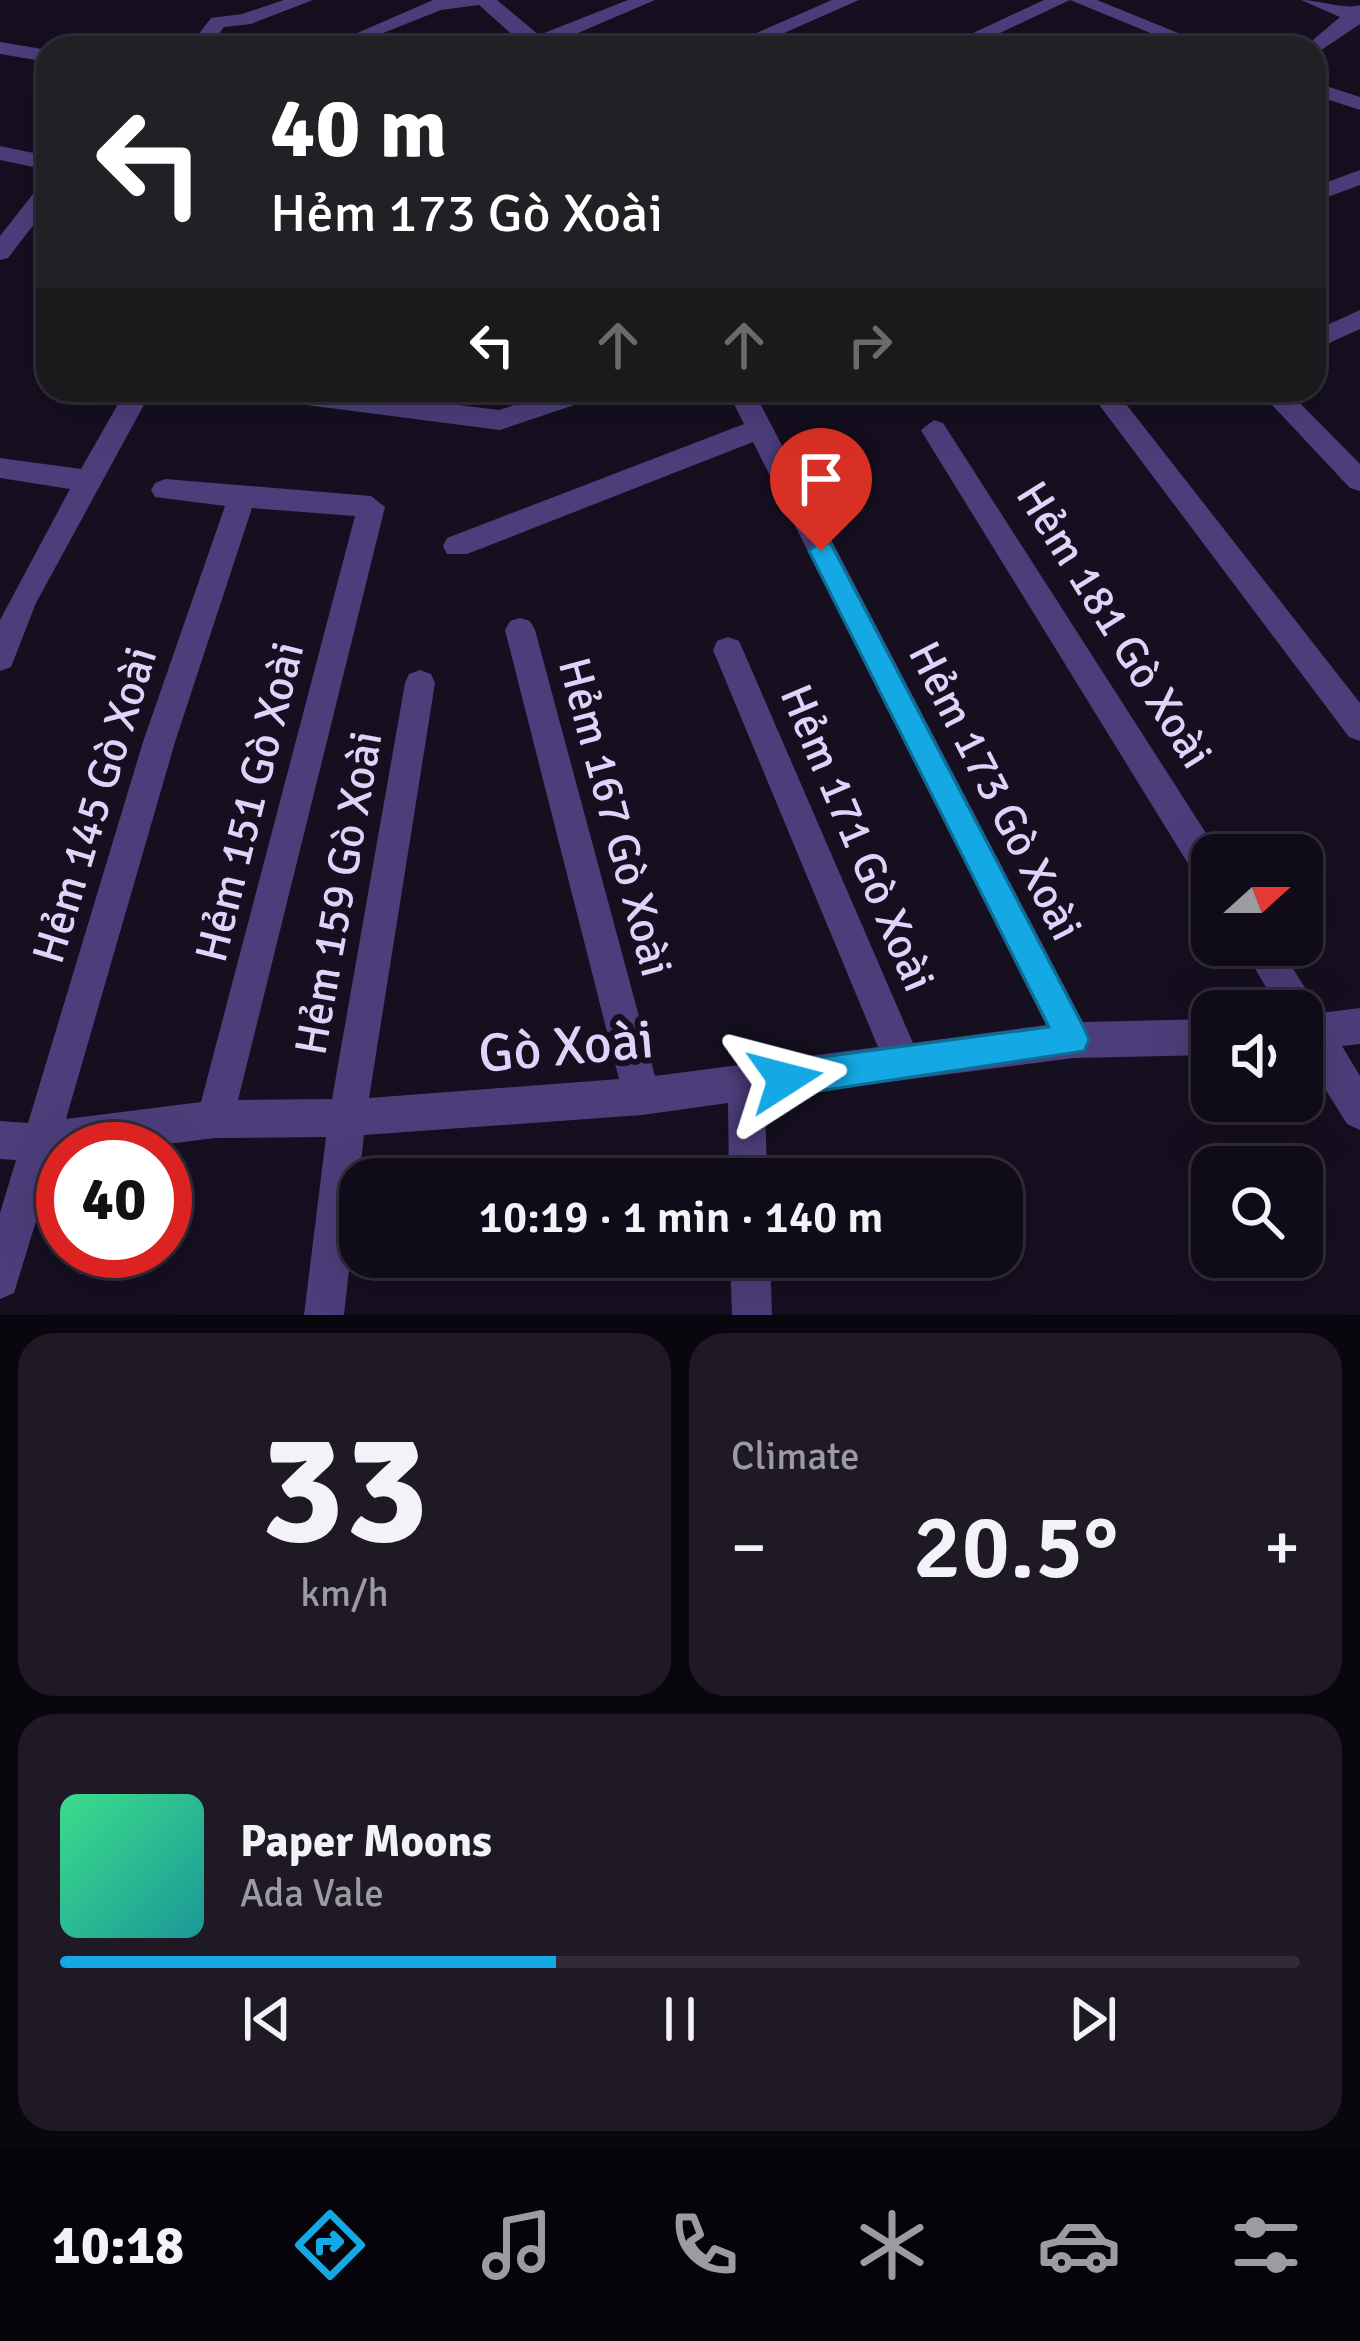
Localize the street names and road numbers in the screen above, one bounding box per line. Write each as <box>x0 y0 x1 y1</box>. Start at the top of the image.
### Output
street label: Hẻm 181 Gò Xoài <box>1004 471 1224 779</box>
street label: Hẻm 173 Gò Xoài <box>896 633 1094 949</box>
street label: Hẻm 151 Gò Xoài <box>184 636 316 968</box>
street label: Hẻm 145 Gò Xoài <box>21 640 169 970</box>
street label: Hẻm 167 Gò Xoài <box>546 652 684 982</box>
street label: Hẻm 171 Gò Xoài <box>768 676 946 1000</box>
street label: Hẻm 159 Gò Xoài <box>283 727 395 1059</box>
street label: Gò Xoài <box>476 1006 656 1088</box>

